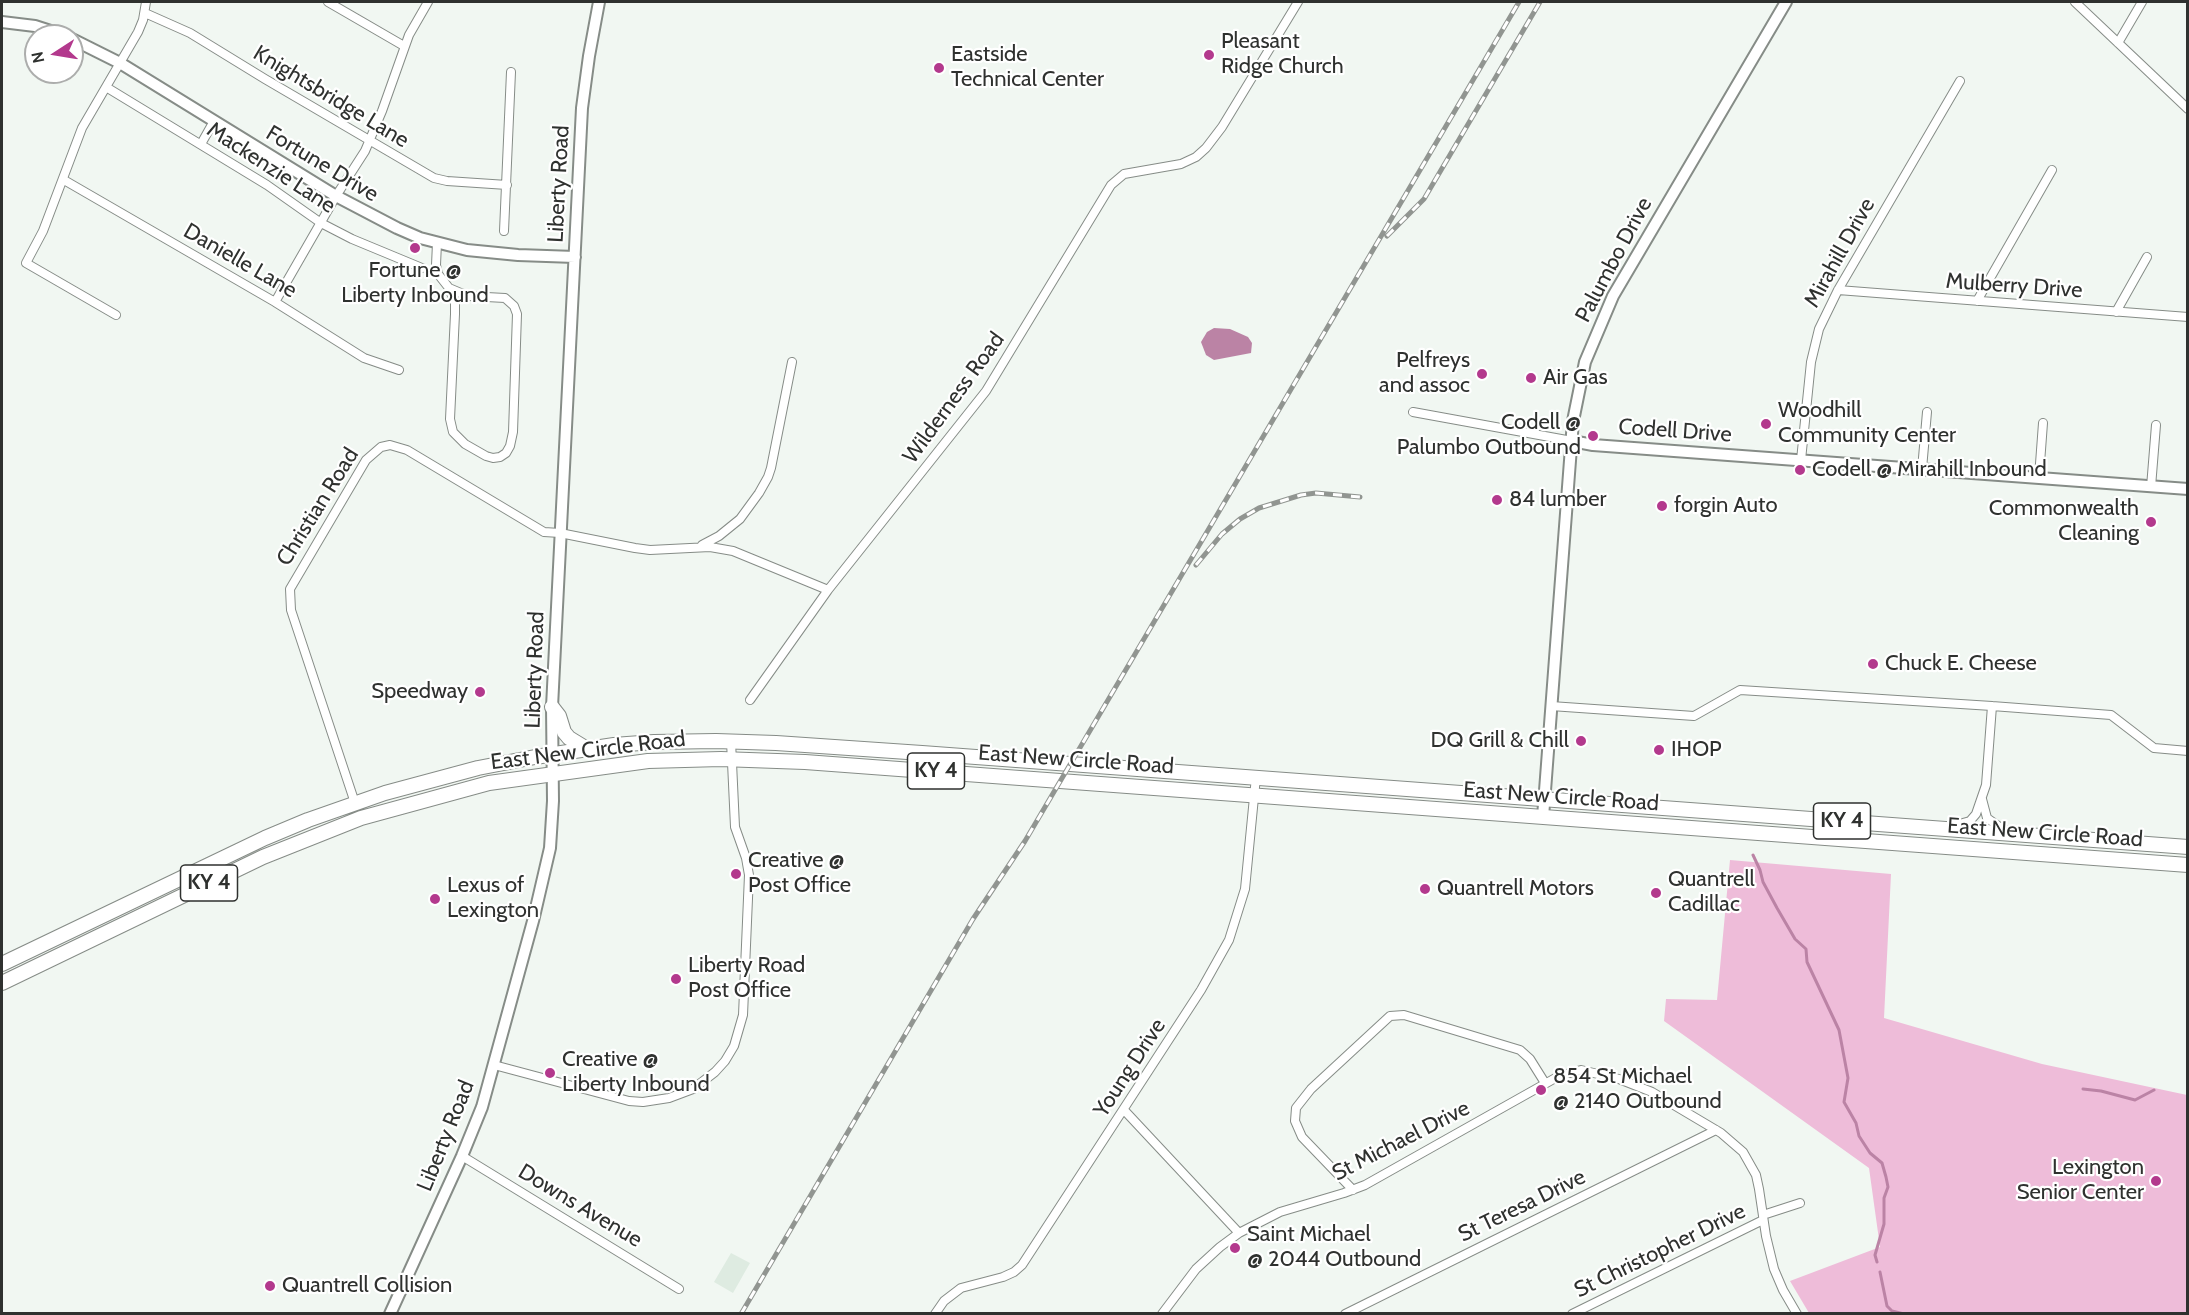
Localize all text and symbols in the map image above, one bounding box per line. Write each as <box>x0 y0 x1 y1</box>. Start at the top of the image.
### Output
north arrow <box>24 24 84 84</box>
place label: Pleasant Ridge Church <box>1221 29 1344 80</box>
street label: Knightsbridge Lane <box>248 40 414 154</box>
place label: Eastside Technical Center <box>951 42 1104 94</box>
marker: Pleasant Ridge Church <box>1202 48 1216 62</box>
text: N <box>27 50 48 65</box>
marker: Eastside Technical Center <box>932 61 946 75</box>
street label: Mackenzie Lane <box>202 117 340 219</box>
street label: Fortune Drive <box>261 120 383 208</box>
street label: Liberty Road <box>543 125 575 243</box>
street label: Palumbo Drive <box>1570 193 1658 327</box>
street label: Mirahill Drive <box>1799 194 1881 312</box>
street label: Danielle Lane <box>179 218 301 304</box>
marker: Fortune @ Liberty Inbound <box>408 241 422 255</box>
place label: Fortune @ Liberty Inbound <box>341 258 489 310</box>
street label: Mulberry Drive <box>1945 268 2083 304</box>
street label: Wilderness Road <box>898 327 1010 469</box>
place label: Pelfreys and assoc <box>1379 348 1470 400</box>
place label: Air Gas <box>1543 365 1608 391</box>
marker: Pelfreys and assoc <box>1475 367 1489 381</box>
marker: Air Gas <box>1524 371 1538 385</box>
place label: Woodhill Community Center <box>1778 398 1956 450</box>
place label: Codell @ Palumbo Outbound <box>1397 410 1581 462</box>
street label: Codell Drive <box>1617 414 1733 448</box>
marker: Woodhill Community Center <box>1759 417 1773 431</box>
marker: Codell @ Palumbo Outbound <box>1586 429 1600 443</box>
street label: Christian Road <box>271 443 365 571</box>
place label: Codell @ Mirahill Inbound <box>1812 457 2047 483</box>
marker: Codell @ Mirahill Inbound <box>1793 463 1807 477</box>
place label: 84 lumber <box>1509 487 1606 513</box>
marker: 84 lumber <box>1490 493 1504 507</box>
place label: forgin Auto <box>1674 493 1778 519</box>
place label: Commonwealth Cleaning <box>1989 496 2139 548</box>
marker: forgin Auto <box>1655 499 1669 513</box>
marker: Commonwealth Cleaning <box>2144 515 2158 529</box>
street label: Liberty Road <box>520 611 550 729</box>
place label: Chuck E. Cheese <box>1885 651 2037 677</box>
marker: Chuck E. Cheese <box>1866 657 1880 671</box>
place label: Speedway <box>371 679 468 705</box>
marker: Speedway <box>473 685 487 699</box>
street label: East New Circle Road <box>489 726 687 776</box>
place label: DQ Grill & Chill <box>1431 728 1569 754</box>
marker: DQ Grill & Chill <box>1574 734 1588 748</box>
place label: IHOP <box>1671 737 1722 763</box>
street label: East New Circle Road <box>977 740 1175 780</box>
marker: IHOP <box>1652 743 1666 757</box>
road number: KY 4 <box>908 753 964 789</box>
street label: East New Circle Road <box>1462 777 1660 817</box>
road number: KY 4 <box>1814 803 1870 839</box>
street label: East New Circle Road <box>1946 813 2144 853</box>
place label: Creative @ Post Office <box>748 848 851 900</box>
road number: KY 4 <box>180 865 238 901</box>
marker: Creative @ Post Office <box>729 867 743 881</box>
place label: Quantrell Cadillac <box>1668 867 1755 918</box>
place label: Lexus of Lexington <box>447 873 539 924</box>
place label: Quantrell Motors <box>1437 876 1594 902</box>
marker: Quantrell Motors <box>1418 882 1432 896</box>
marker: Quantrell Cadillac <box>1649 886 1663 900</box>
marker: Lexus of Lexington <box>428 892 442 906</box>
place label: Liberty Road Post Office <box>688 953 805 1004</box>
marker: Liberty Road Post Office <box>669 972 683 986</box>
street label: Young Drive <box>1088 1014 1172 1122</box>
place label: Creative @ Liberty Inbound <box>562 1047 710 1098</box>
place label: 854 St Michael @ 2140 Outbound <box>1553 1064 1722 1116</box>
marker: Creative @ Liberty Inbound <box>543 1066 557 1080</box>
street label: Liberty Road <box>412 1077 480 1195</box>
marker: 854 St Michael @ 2140 Outbound <box>1534 1083 1548 1097</box>
street label: St Michael Drive <box>1328 1095 1474 1187</box>
place label: Lexington Senior Center <box>2017 1155 2144 1206</box>
street label: Downs Avenue <box>513 1159 647 1253</box>
street label: St Teresa Drive <box>1454 1164 1590 1248</box>
marker: Lexington Senior Center <box>2149 1174 2163 1188</box>
street label: St Christopher Drive <box>1570 1198 1750 1304</box>
place label: Saint Michael @ 2044 Outbound <box>1247 1222 1421 1274</box>
marker: Saint Michael @ 2044 Outbound <box>1228 1241 1242 1255</box>
place label: Quantrell Collision <box>282 1273 452 1299</box>
marker: Quantrell Collision <box>263 1279 277 1293</box>

